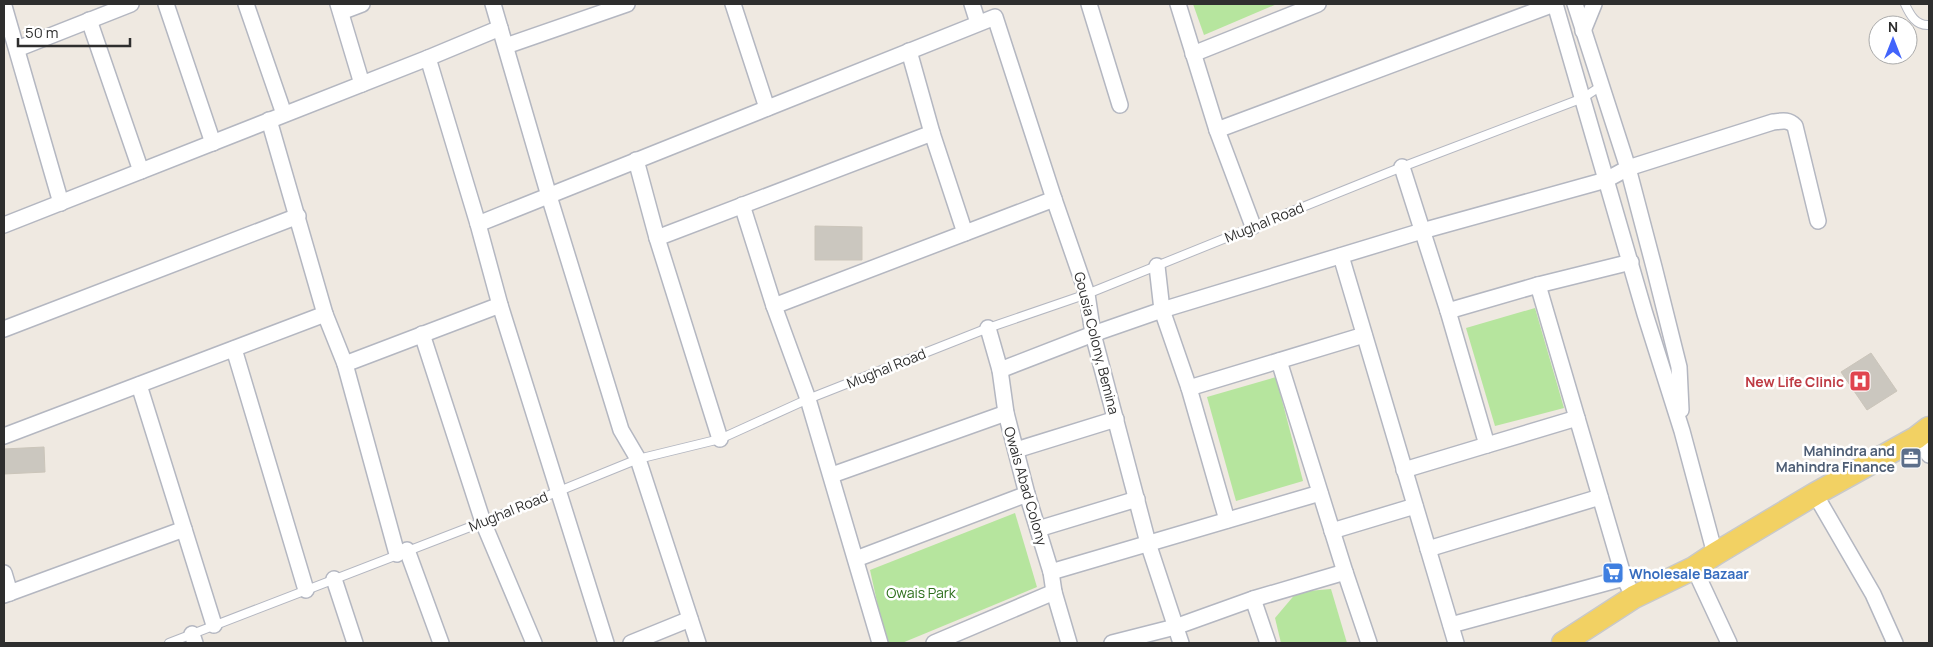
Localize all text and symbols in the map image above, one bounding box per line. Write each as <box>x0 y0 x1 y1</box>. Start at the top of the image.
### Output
scale bar <box>18 15 130 47</box>
north arrow <box>1868 15 1918 65</box>
text: N <box>1888 17 1898 36</box>
text: 50 m <box>25 22 59 43</box>
street label: Mughal Road <box>1222 198 1306 246</box>
street label: Gousia Colony, Bemina <box>1070 270 1124 416</box>
street label: Mughal Road <box>844 344 928 392</box>
hospital icon: New Life Clinic <box>1848 369 1872 393</box>
place label: New Life Clinic <box>1745 372 1844 391</box>
street label: Owais Abad Colony <box>1000 424 1052 548</box>
place label: Mahindra and Mahindra Finance <box>1776 441 1895 476</box>
office icon: Mahindra and Mahindra Finance <box>1899 446 1923 470</box>
street label: Mughal Road <box>466 487 550 535</box>
supermarket icon: Wholesale Bazaar <box>1601 561 1625 585</box>
place label: Wholesale Bazaar <box>1629 564 1749 583</box>
park label: Owais Park <box>886 583 957 602</box>

